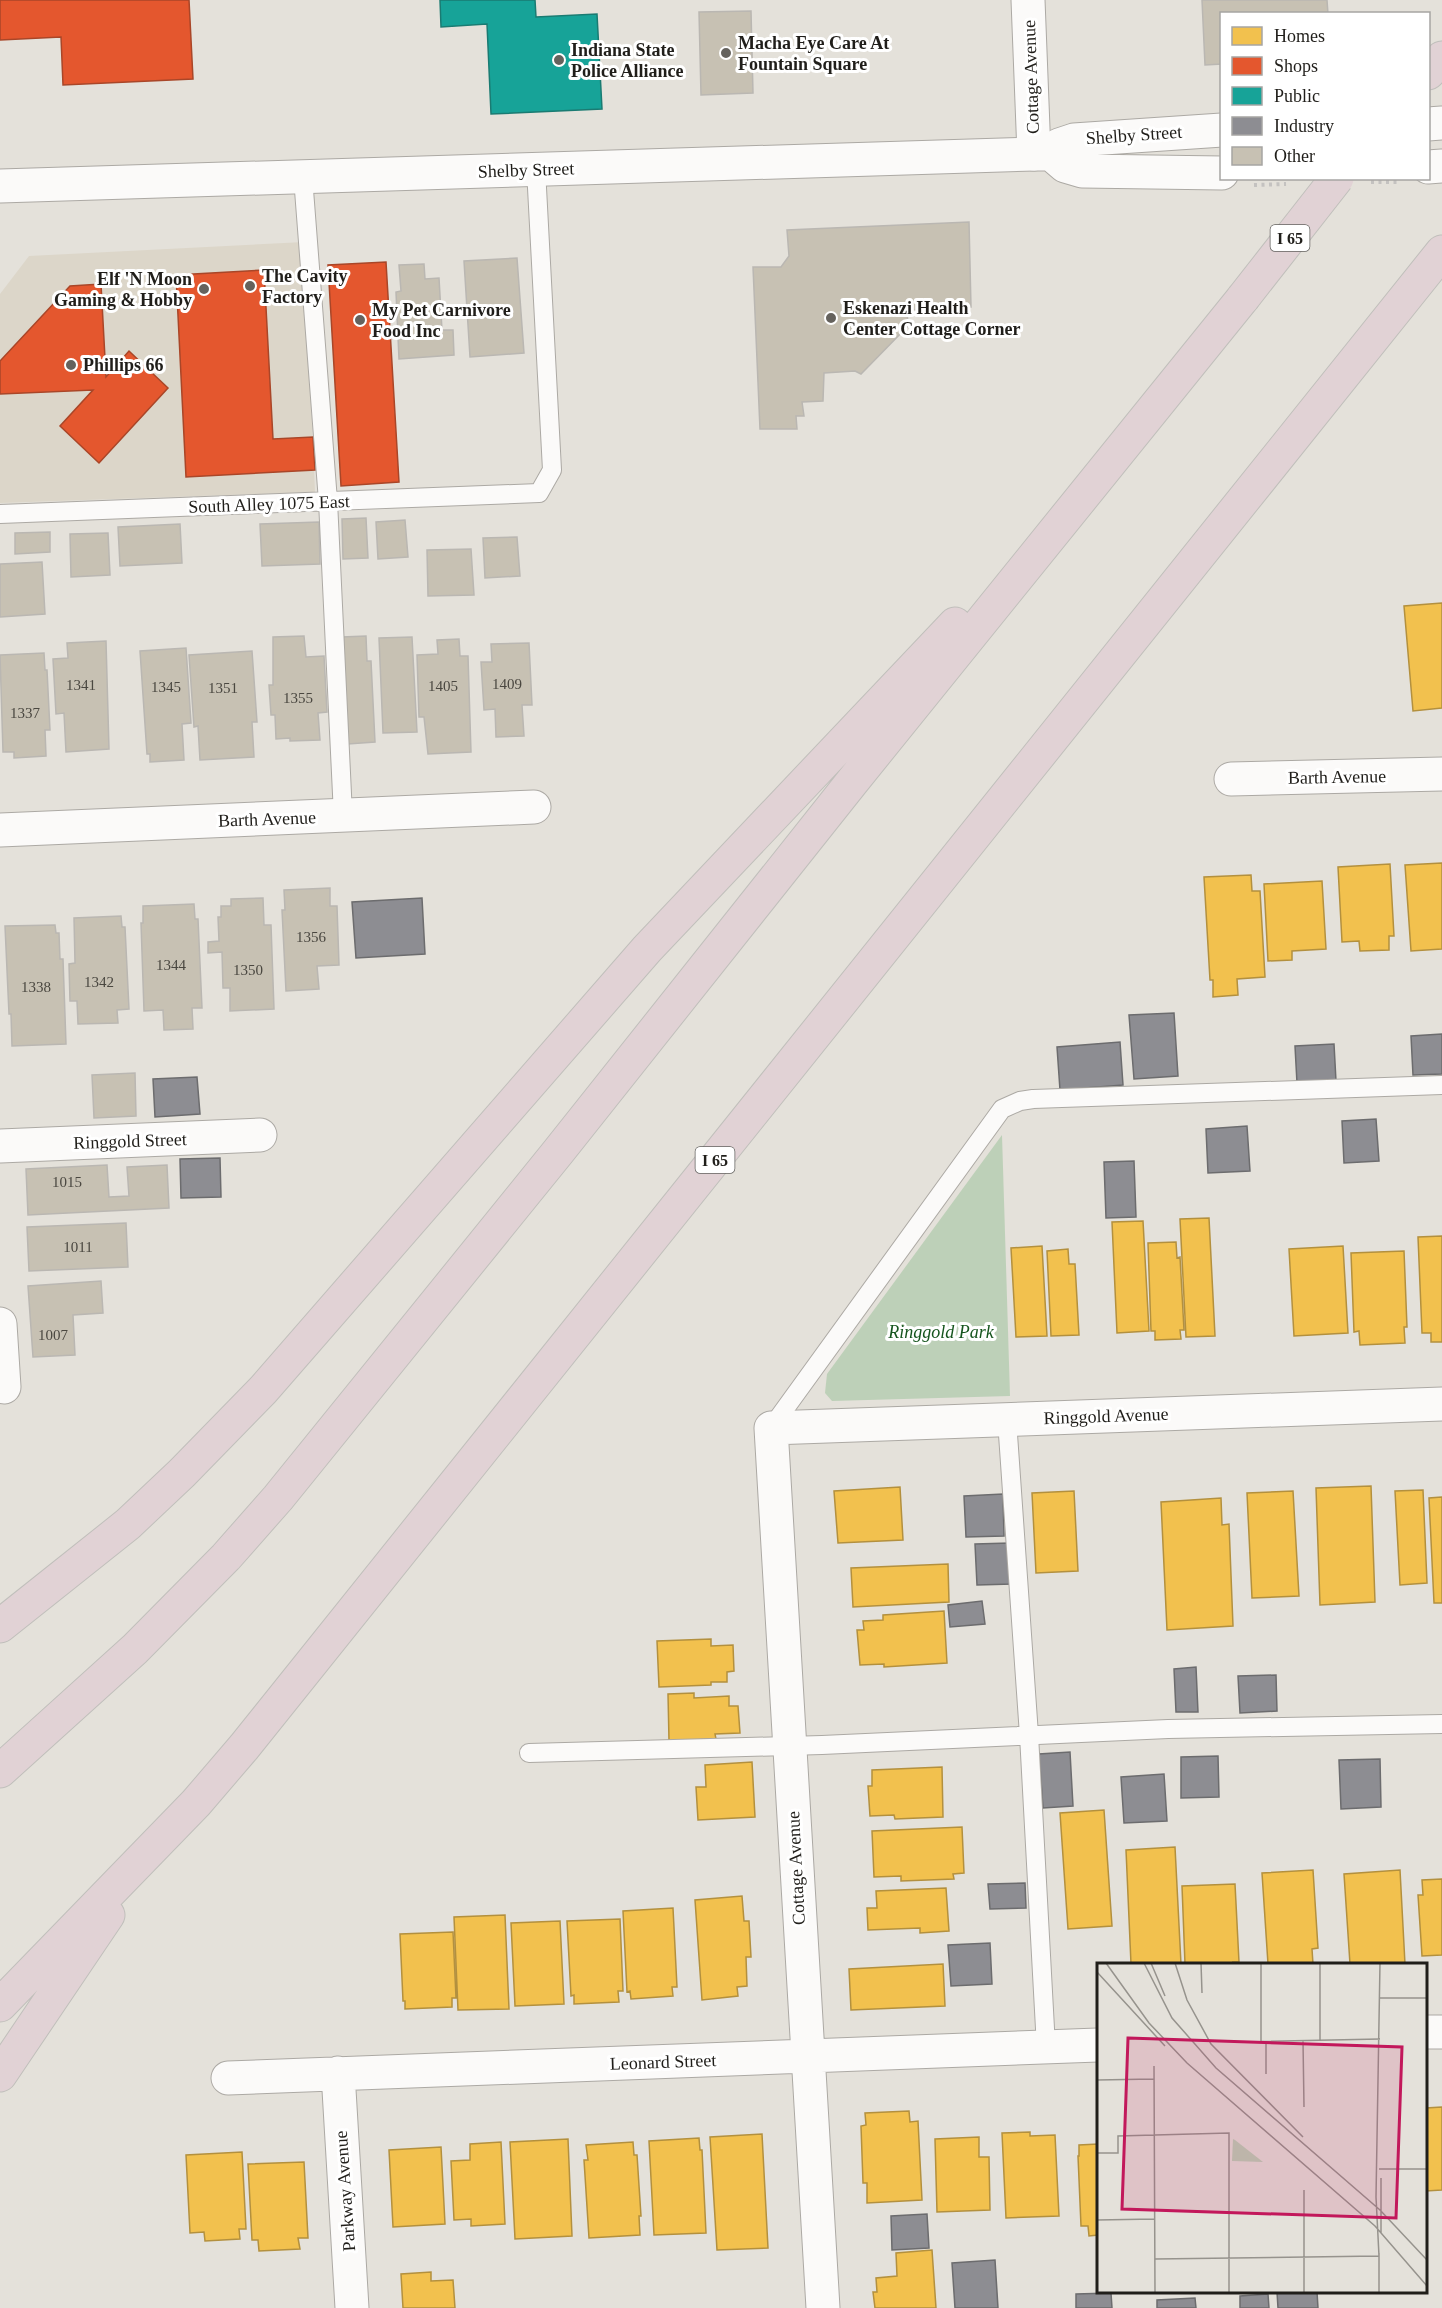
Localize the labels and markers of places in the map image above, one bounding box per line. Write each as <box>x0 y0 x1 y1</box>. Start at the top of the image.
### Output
place label: Macha Eye Care At Fountain Square <box>738 33 889 74</box>
place label: Indiana State Police Alliance <box>571 40 683 81</box>
marker: Macha Eye Care At Fountain Square <box>719 46 733 60</box>
marker: Indiana State Police Alliance <box>552 53 566 67</box>
place label: The Cavity Factory <box>262 266 348 307</box>
place label: Elf 'N Moon Gaming & Hobby <box>54 269 192 310</box>
marker: The Cavity Factory <box>243 279 257 293</box>
marker: Elf 'N Moon Gaming & Hobby <box>197 282 211 296</box>
place label: Eskenazi Health Center Cottage Corner <box>843 298 1021 339</box>
place label: My Pet Carnivore Food Inc <box>372 300 511 341</box>
marker: Eskenazi Health Center Cottage Corner <box>824 311 838 325</box>
marker: My Pet Carnivore Food Inc <box>353 313 367 327</box>
place label: Phillips 66 <box>83 355 164 375</box>
marker: Phillips 66 <box>64 358 78 372</box>

